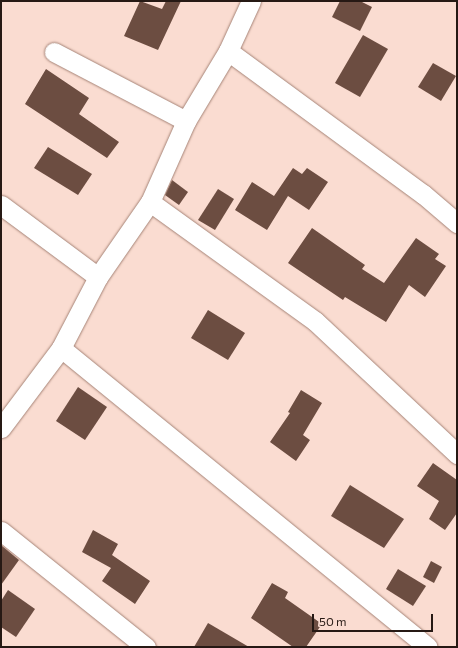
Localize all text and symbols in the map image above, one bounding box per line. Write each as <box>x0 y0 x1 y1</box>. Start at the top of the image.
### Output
scale bar <box>314 606 435 632</box>
text: 50 m <box>319 614 347 628</box>

